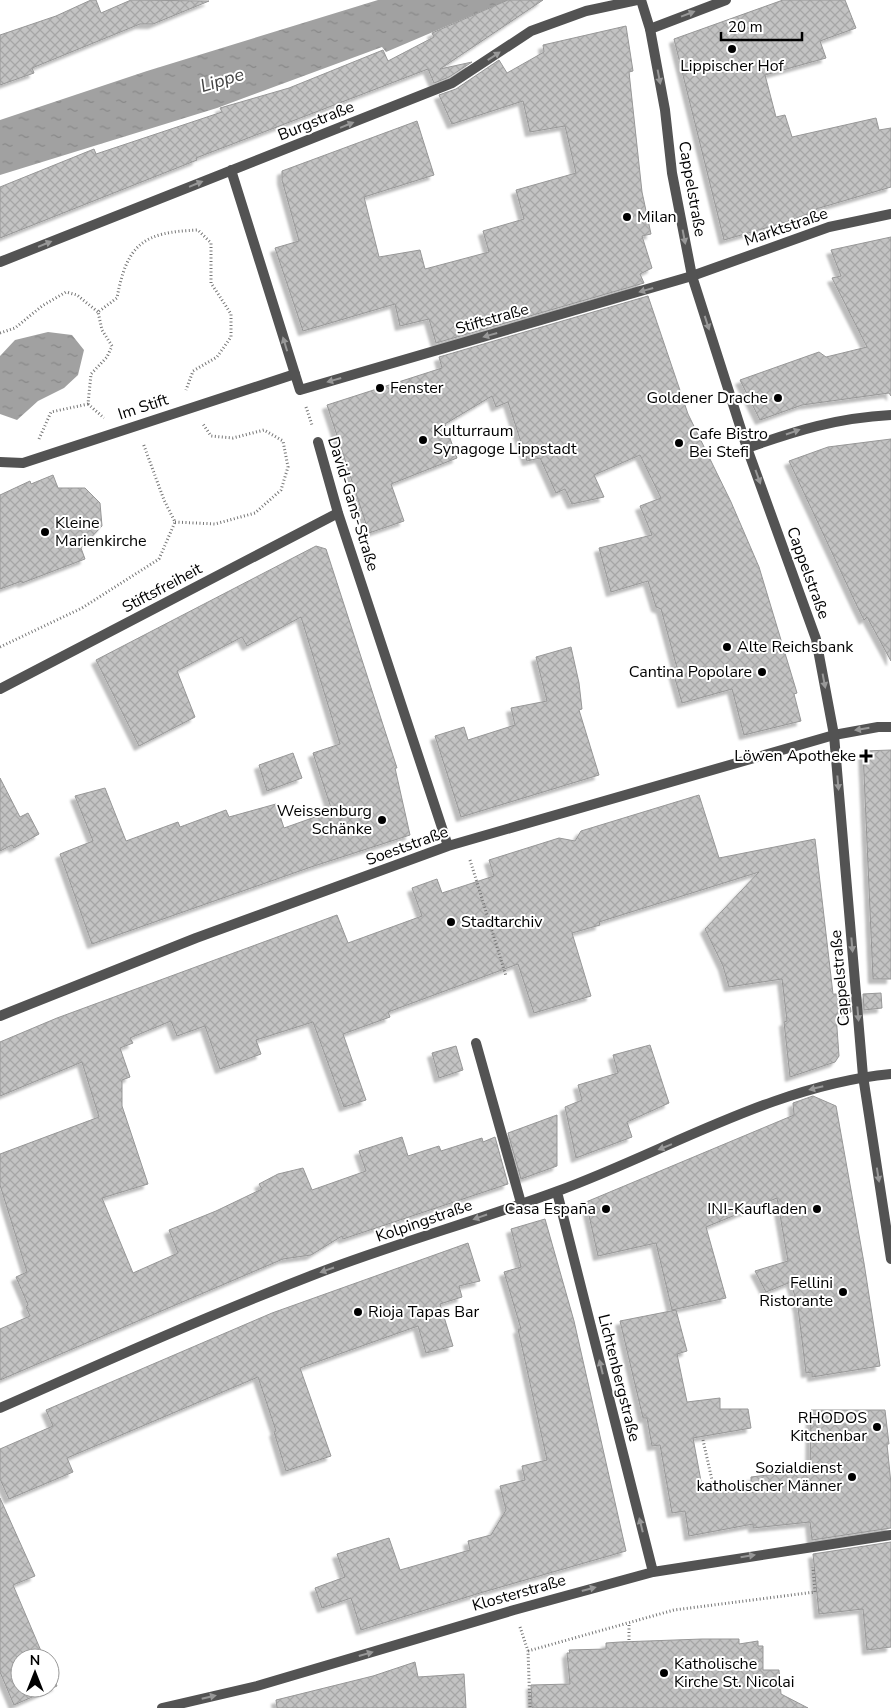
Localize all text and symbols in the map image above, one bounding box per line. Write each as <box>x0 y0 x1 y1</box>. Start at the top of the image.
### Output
one-way arrow <box>681 10 696 18</box>
scale bar <box>721 10 802 42</box>
text: 20 m <box>728 17 763 37</box>
marker: Lippischer Hof <box>726 43 738 55</box>
one-way arrow <box>487 51 501 61</box>
place label: Lippischer Hof <box>680 55 784 77</box>
water label: Lippe <box>197 62 247 98</box>
one-way arrow <box>655 69 663 85</box>
street label: Burgstraße <box>275 96 357 146</box>
one-way arrow <box>340 120 355 128</box>
street label: Cappelstraße <box>673 140 711 238</box>
one-way arrow <box>189 180 203 188</box>
street label: Marktstraße <box>741 202 831 252</box>
place label: Milan <box>637 206 677 228</box>
marker: Milan <box>621 211 633 223</box>
one-way arrow <box>681 229 689 245</box>
one-way arrow <box>38 240 52 248</box>
one-way arrow <box>638 286 653 294</box>
street label: Stiftstraße <box>453 298 531 340</box>
one-way arrow <box>704 315 712 330</box>
one-way arrow <box>482 332 497 340</box>
one-way arrow <box>281 336 289 351</box>
one-way arrow <box>326 377 341 385</box>
place label: Fenster <box>390 377 444 399</box>
marker: Fenster <box>374 382 386 394</box>
place label: Goldener Drache <box>647 387 768 409</box>
street label: Im Stift <box>115 388 171 425</box>
marker: Goldener Drache <box>772 392 784 404</box>
place label: Kulturraum Synagoge Lippstadt <box>433 420 577 460</box>
place label: Cafe Bistro Bei Stefi <box>689 423 768 463</box>
one-way arrow <box>786 427 801 435</box>
street label: David-Gans-Straße <box>322 434 384 574</box>
marker: Kulturraum Synagoge Lippstadt <box>417 434 429 446</box>
marker: Cafe Bistro Bei Stefi <box>673 437 685 449</box>
one-way arrow <box>754 470 762 485</box>
place label: Kleine Marienkirche <box>55 512 147 552</box>
street label: Cappelstraße <box>781 524 835 622</box>
marker: Kleine Marienkirche <box>39 526 51 538</box>
street label: Stiftsfreiheit <box>118 558 206 618</box>
place label: Alte Reichsbank <box>737 636 854 658</box>
marker: Alte Reichsbank <box>721 641 733 653</box>
place label: Cantina Popolare <box>629 661 752 683</box>
marker: Cantina Popolare <box>756 666 768 678</box>
one-way arrow <box>820 674 828 690</box>
one-way arrow <box>854 726 870 734</box>
place label: Löwen Apotheke <box>734 745 856 767</box>
marker: Löwen Apotheke <box>860 750 872 762</box>
one-way arrow <box>834 775 842 791</box>
place label: Weissenburg Schänke <box>277 800 372 840</box>
marker: Weissenburg Schänke <box>376 814 388 826</box>
street label: Soeststraße <box>363 821 451 871</box>
place label: Stadtarchiv <box>461 911 543 933</box>
marker: Stadtarchiv <box>445 916 457 928</box>
street label: Cappelstraße <box>825 929 855 1027</box>
one-way arrow <box>849 937 857 953</box>
one-way arrow <box>854 1007 862 1023</box>
one-way arrow <box>808 1085 823 1093</box>
one-way arrow <box>657 1143 672 1151</box>
one-way arrow <box>875 1168 883 1184</box>
street label: Kolpingstraße <box>373 1194 475 1248</box>
place label: Casa España <box>504 1198 596 1220</box>
place label: INI-Kaufladen <box>707 1198 807 1220</box>
marker: Casa España <box>600 1203 612 1215</box>
marker: INI-Kaufladen <box>811 1203 823 1215</box>
one-way arrow <box>472 1213 487 1221</box>
one-way arrow <box>319 1267 334 1274</box>
place label: Fellini Ristorante <box>759 1272 833 1312</box>
marker: Fellini Ristorante <box>837 1286 849 1298</box>
place label: Rioja Tapas Bar <box>368 1301 479 1323</box>
marker: Rioja Tapas Bar <box>352 1306 364 1318</box>
street label: Lichtenbergstraße <box>593 1312 645 1444</box>
one-way arrow <box>597 1360 605 1375</box>
place label: RHODOS Kitchenbar <box>790 1407 867 1447</box>
marker: RHODOS Kitchenbar <box>871 1421 883 1433</box>
place label: Sozialdienst katholischer Männer <box>696 1457 842 1497</box>
marker: Sozialdienst katholischer Männer <box>846 1471 858 1483</box>
one-way arrow <box>637 1517 645 1532</box>
one-way arrow <box>740 1552 756 1560</box>
street label: Klosterstraße <box>470 1569 568 1617</box>
one-way arrow <box>582 1585 597 1593</box>
north arrow <box>10 1648 60 1698</box>
one-way arrow <box>358 1649 373 1657</box>
text: N <box>30 1651 40 1670</box>
place label: Katholische Kirche St. Nicolai <box>674 1653 794 1693</box>
marker: Katholische Kirche St. Nicolai <box>658 1667 670 1679</box>
one-way arrow <box>202 1693 217 1701</box>

